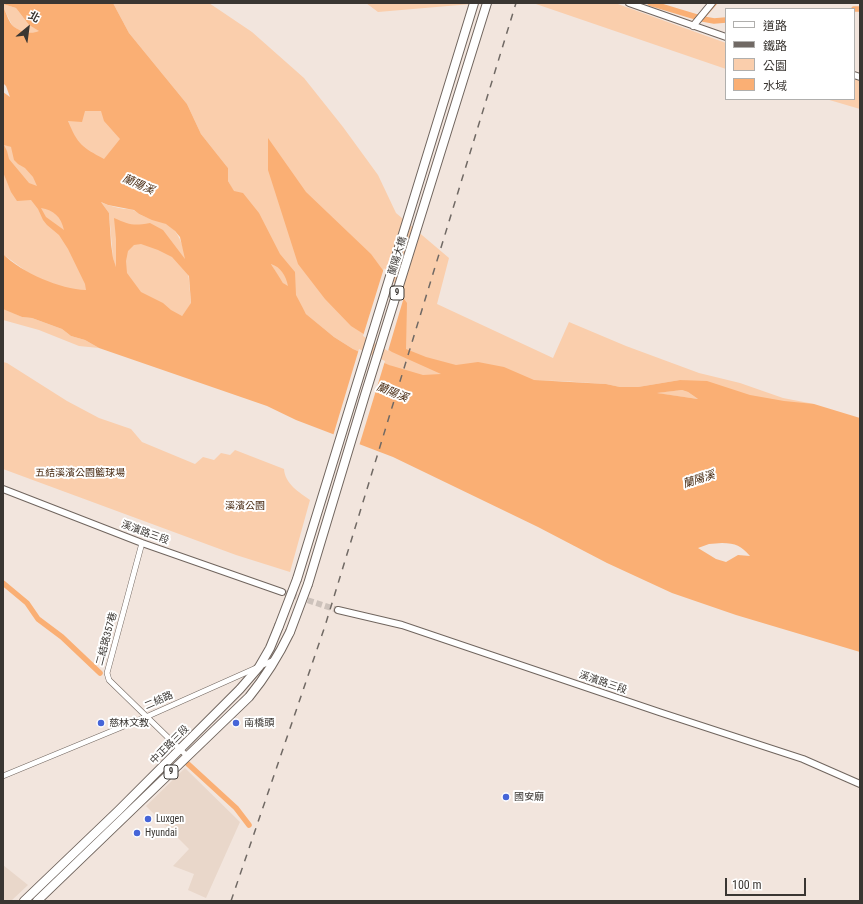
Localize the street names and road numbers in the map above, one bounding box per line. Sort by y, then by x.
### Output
street label: 蘭陽大橋 [386,235,410,277]
road number: 9 [390,286,404,300]
street label: 溪濱路三段 [119,519,171,547]
street label: 二結路357巷 [94,611,120,667]
street label: 溪濱路三段 [577,669,629,697]
street label: 二結路 [143,689,175,713]
street label: 中正路三段 [148,723,192,767]
road number: 9 [164,765,178,779]

